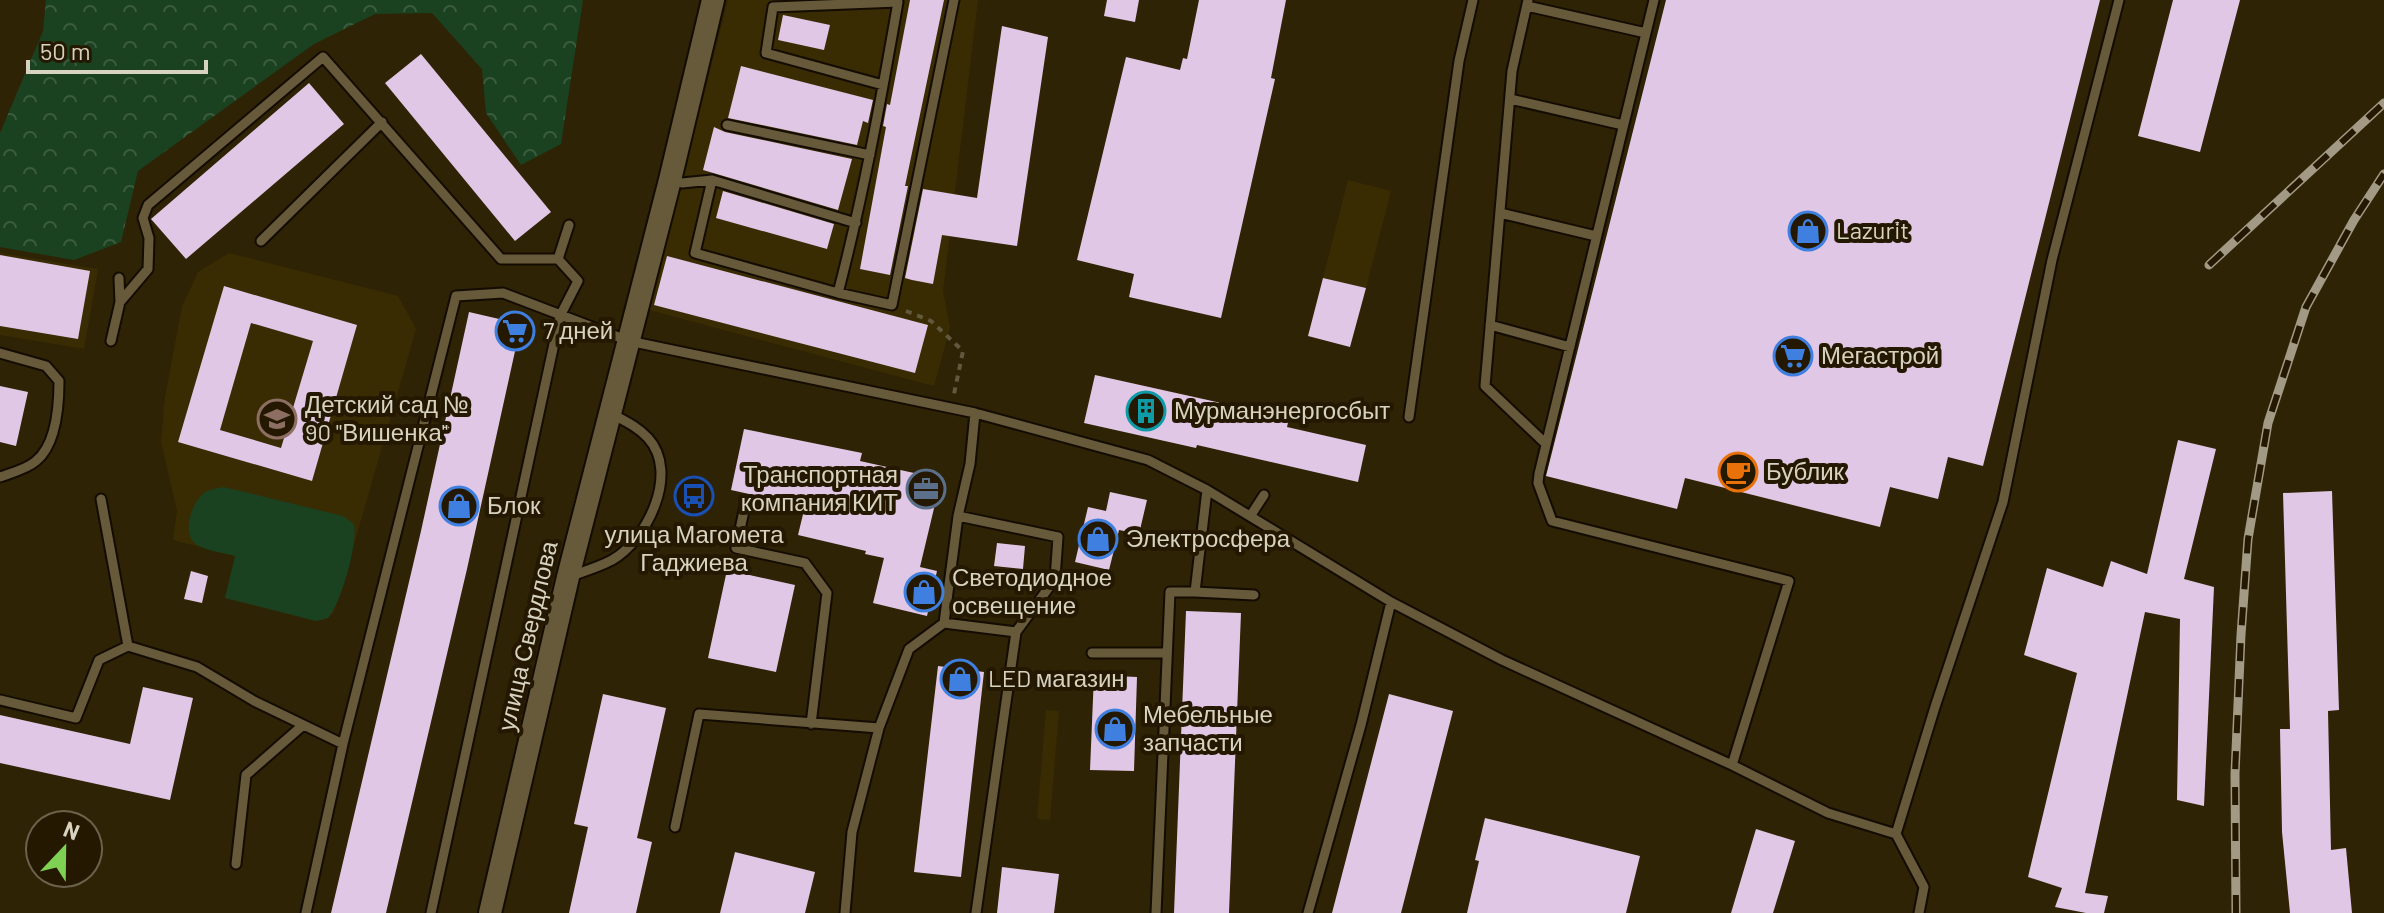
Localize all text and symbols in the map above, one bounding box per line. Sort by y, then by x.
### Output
scale bar [28,24,206,74]
text: 50 m [40,36,91,65]
shop icon: Lazurit [1787,210,1829,252]
place label: Lazurit [1836,215,1909,244]
supermarket icon: 7 дней [494,310,536,352]
place label: 7 дней [543,315,613,344]
supermarket icon: Мегастрой [1772,335,1814,377]
place label: Мегастрой [1821,340,1939,369]
place label: Детский сад № 90 "Вишенка" [305,389,469,446]
building icon: Мурманэнергосбыт [1125,390,1167,432]
place label: Мурманэнергосбыт [1174,395,1390,424]
school or university icon: Детский сад № 90 "Вишенка" [256,398,298,440]
cafe icon: Бублик [1717,451,1759,493]
place label: Бублик [1766,456,1845,485]
place label: Транспортная компания КИТ [741,459,898,516]
office icon: Транспортная компания КИТ [905,468,947,510]
bus stop icon: улица Магомета Гаджиева [673,475,715,517]
shop icon: Блок [438,485,480,527]
place label: Блок [487,490,541,519]
shop icon: Электросфера [1077,518,1119,560]
place label: улица Магомета Гаджиева [604,519,784,576]
place label: Электросфера [1126,523,1291,552]
street label: улица Свердлова [491,537,563,734]
place label: Светодиодное освещение [952,562,1112,619]
shop icon: Светодиодное освещение [903,571,945,613]
shop icon: LED магазин [939,658,981,700]
place label: LED магазин [988,663,1125,692]
place label: Мебельные запчасти [1143,699,1273,756]
shop icon: Мебельные запчасти [1094,708,1136,750]
north arrow [24,809,104,889]
text: N [60,815,84,844]

